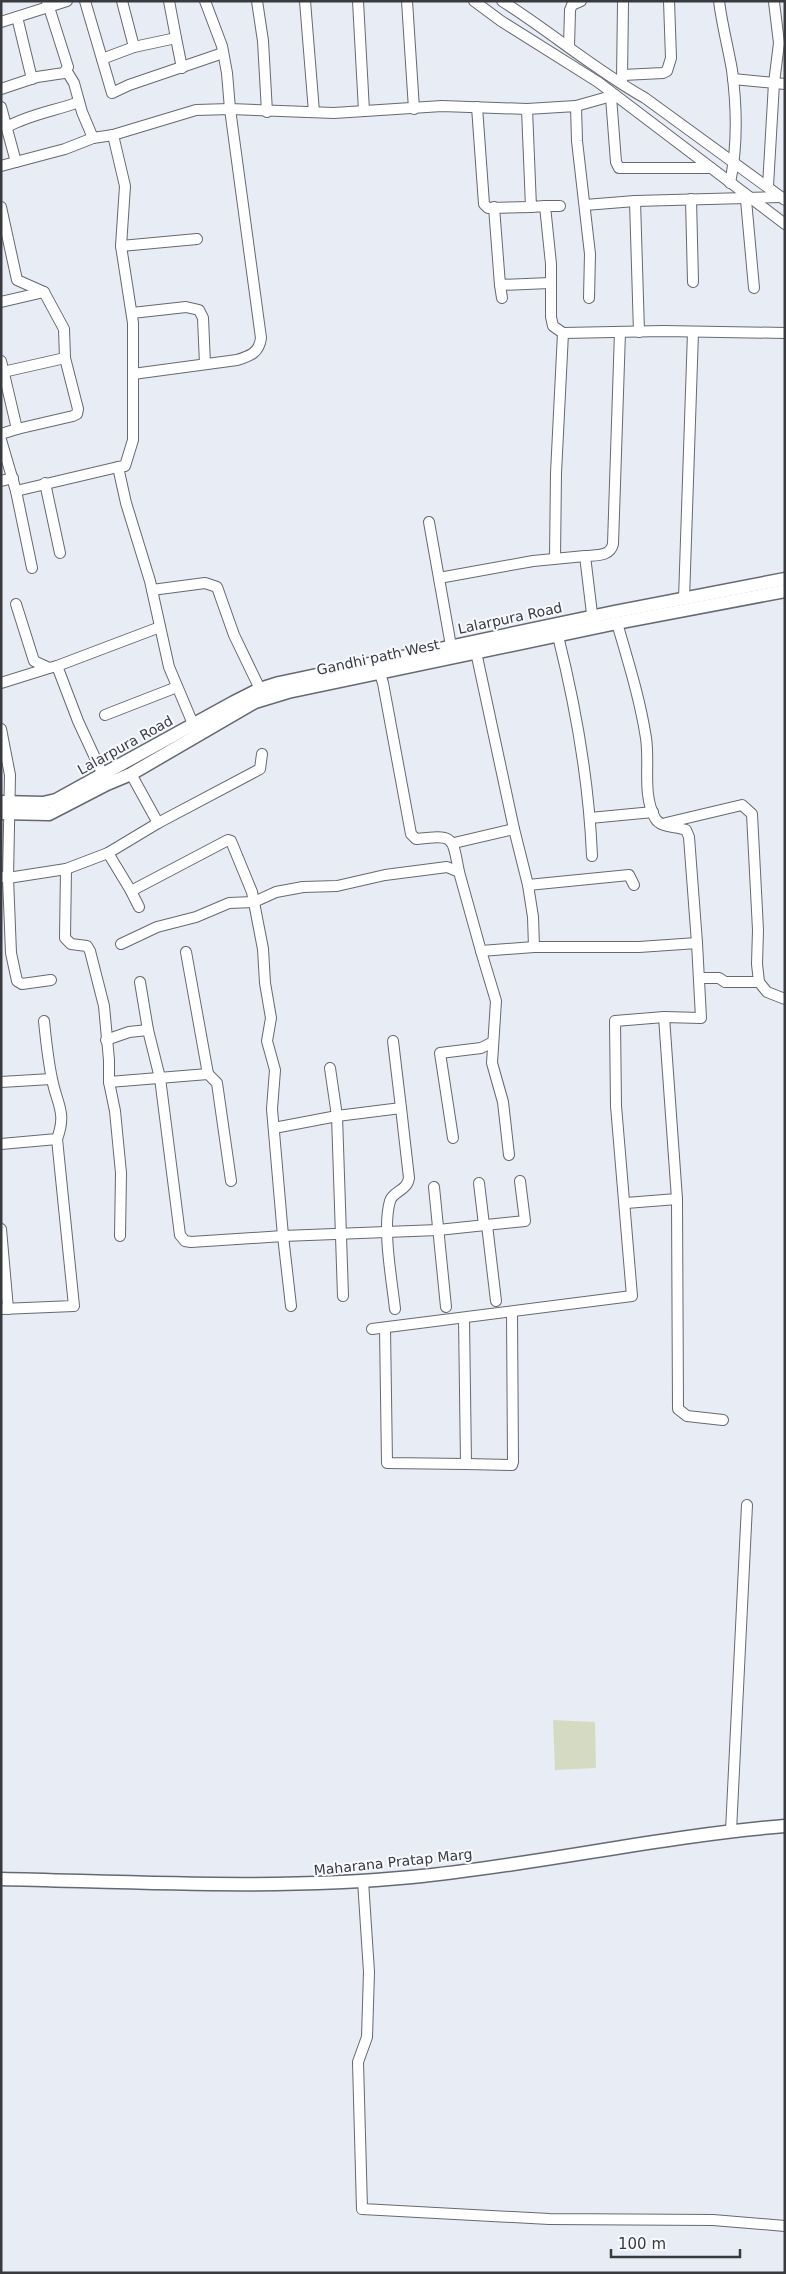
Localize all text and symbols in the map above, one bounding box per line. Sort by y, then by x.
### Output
street label: Lalarpura Road [456,599,564,637]
street label: Gandhi path West [315,636,441,678]
street label: Lalarpura Road [75,712,175,778]
street label: Maharana Pratap Marg [313,1846,473,1878]
scale bar [611,2226,740,2258]
text: 100 m [618,2235,666,2253]

